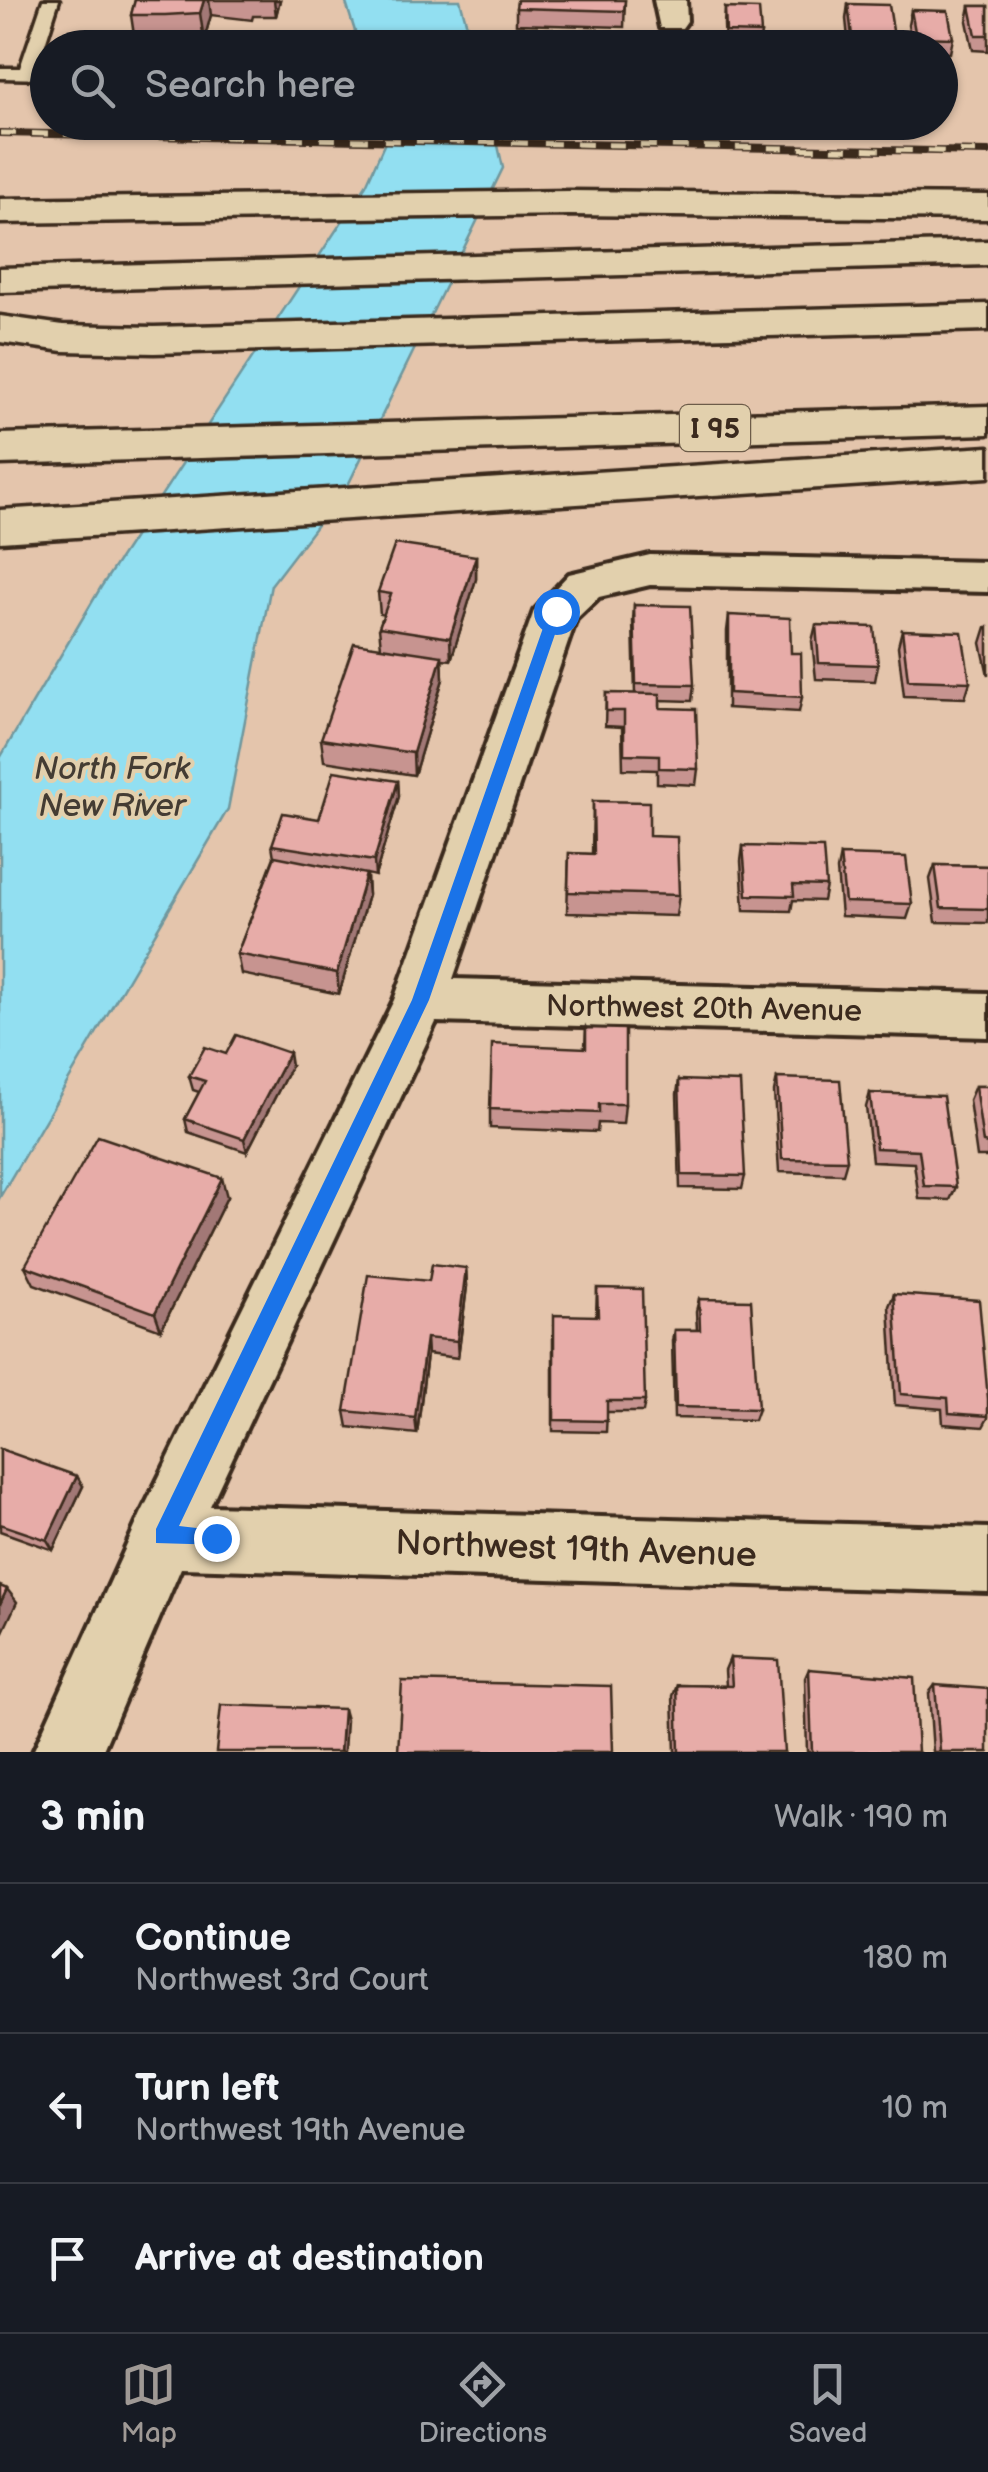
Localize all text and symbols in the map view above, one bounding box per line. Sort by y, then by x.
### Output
search box [30,30,958,140]
icon: search [65,58,120,113]
text: Search here [145,63,356,108]
road number: I 95 [680,405,750,451]
route start [534,589,580,635]
water label: North Fork New River [34,750,191,826]
street label: Northwest 20th Avenue [546,988,862,1030]
route end [194,1516,240,1562]
street label: Northwest 19th Avenue [395,1522,757,1577]
text: 3 min [40,1792,145,1843]
text: Walk · 190 m [774,1798,948,1837]
text: Continue [135,1916,291,1961]
icon: ahead [40,1931,95,1986]
text: 180 m [863,1939,948,1978]
text: Northwest 3rd Court [135,1961,429,2000]
text: Turn left [135,2066,279,2111]
icon: left [40,2081,95,2136]
text: 10 m [882,2089,948,2128]
text: Northwest 19th Avenue [135,2111,465,2150]
icon: arrive [40,2231,95,2286]
text: Arrive at destination [135,2236,484,2281]
tab: Map [121,2357,177,2450]
tab: Directions [418,2357,547,2450]
tab: Saved [789,2357,867,2450]

